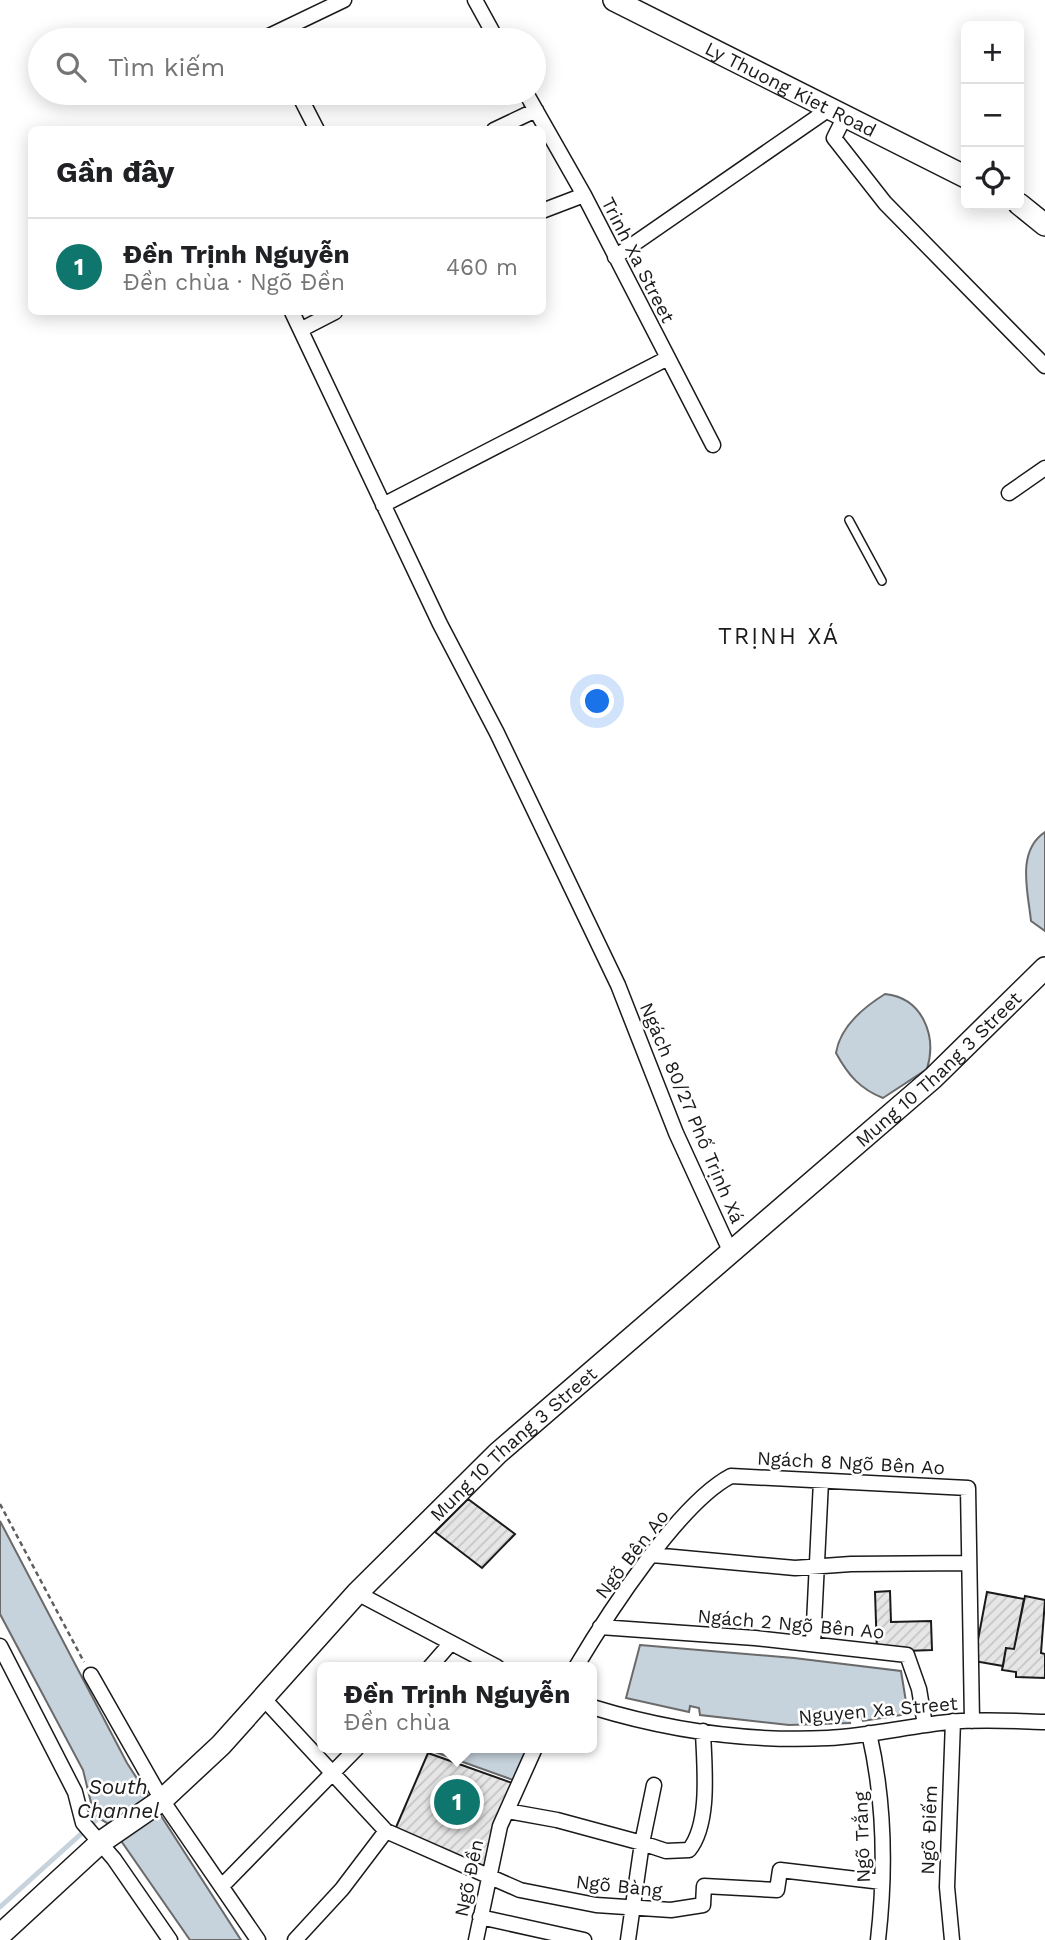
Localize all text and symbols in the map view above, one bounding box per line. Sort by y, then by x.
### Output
map controls [961,21,1024,210]
button: + [961,21,1024,84]
search box [28,28,546,105]
street label: Ly Thuong Kiet Road [702,36,880,142]
icon: search [52,48,90,86]
text: Tìm kiếm [108,52,225,82]
button: − [961,84,1024,147]
button: locate [961,147,1024,210]
text: Gần đây [56,154,174,189]
street label: Trinh Xa Street [596,193,680,327]
text: Đền Trịnh Nguyễn [123,239,350,269]
text: 1 [74,254,84,281]
text: 460 m [446,254,518,281]
text: Đền chùa · Ngõ Đền [123,269,345,296]
district label: TRỊNH XÁ [718,623,840,650]
your location [580,684,614,718]
street label: Mung 10 Thang 3 Street [851,986,1026,1151]
street label: Ngách 80/27 Phố Trịnh Xá [635,999,749,1227]
street label: Mung 10 Thang 3 Street [425,1362,601,1526]
street label: Ngách 8 Ngõ Bên Ao [757,1447,945,1479]
street label: Ngõ Bên Ao [590,1505,674,1603]
street label: Ngách 2 Ngõ Bên Ao [697,1604,885,1644]
popup [317,1662,597,1753]
text: Đền Trịnh Nguyễn [344,1679,570,1709]
street label: Nguyen Xa Street [797,1692,959,1728]
text: Đền chùa [344,1709,450,1736]
water label: South Channel [76,1774,160,1823]
pin: 1 [434,1776,480,1828]
street label: Ngõ Điếm [916,1785,942,1875]
street label: Ngõ Trắng [849,1790,875,1883]
street label: Ngõ Đền [450,1837,488,1919]
street label: Ngõ Bàng [575,1870,664,1902]

